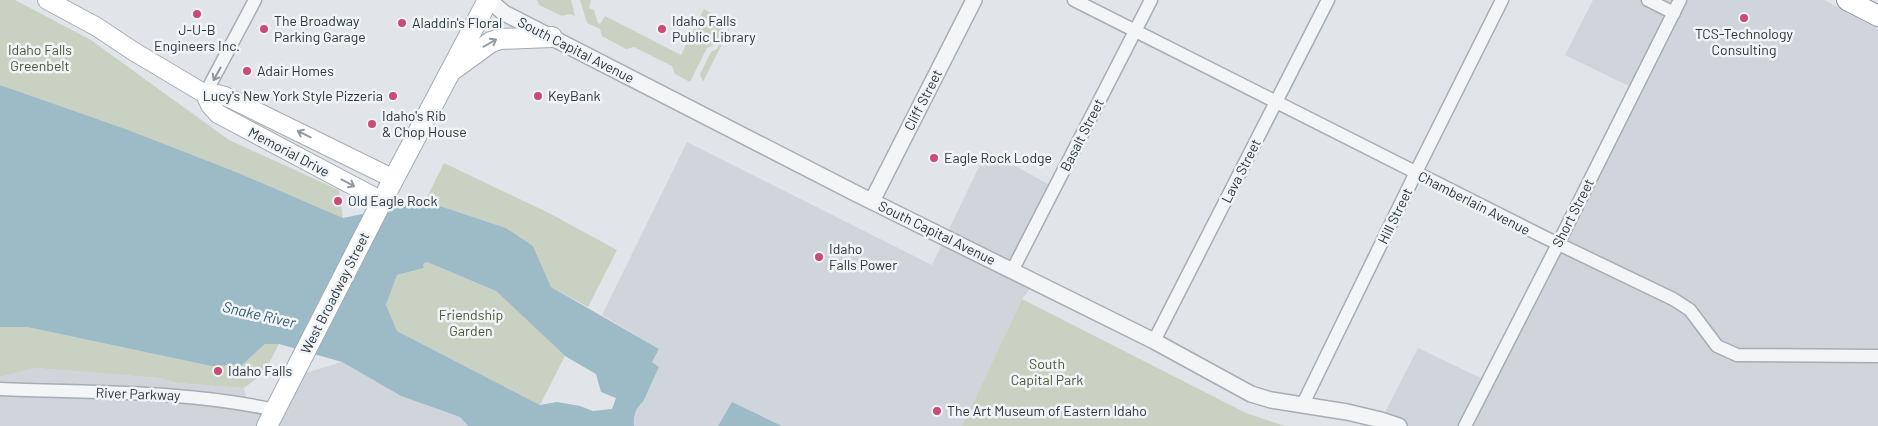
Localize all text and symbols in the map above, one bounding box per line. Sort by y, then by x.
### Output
marker: J-U-B Engineers Inc. [191,8,203,20]
place label: The Broadway Parking Garage [274,12,366,45]
place label: Idaho Falls Public Library [672,12,756,45]
marker: TCS-Technology Consulting [1738,12,1750,24]
street label: South Capital Avenue [515,13,637,86]
place label: Aladdin's Floral [412,14,502,31]
marker: Aladdin's Floral [396,17,408,29]
place label: J-U-B Engineers Inc. [154,21,240,54]
marker: The Broadway Parking Garage [258,23,270,35]
marker: Idaho Falls Public Library [656,23,668,35]
place label: TCS-Technology Consulting [1695,25,1793,58]
one-way arrow [483,38,497,48]
park label: Idaho Falls Greenbelt [8,41,72,74]
place label: Adair Homes [257,62,334,79]
marker: Adair Homes [241,65,253,77]
street label: Cliff Street [900,66,945,133]
one-way arrow [211,67,221,81]
place label: Lucy's New York Style Pizzeria [203,87,383,104]
place label: KeyBank [548,87,600,104]
marker: Lucy's New York Style Pizzeria [387,90,399,102]
marker: KeyBank [532,90,544,102]
street label: Basalt Street [1056,96,1107,174]
place label: Idaho's Rib & Chop House [382,107,467,140]
marker: Idaho's Rib & Chop House [366,118,378,130]
street label: Memorial Drive [246,123,333,180]
one-way arrow [296,129,311,139]
street label: Lava Street [1217,136,1264,206]
place label: Eagle Rock Lodge [944,149,1052,166]
marker: Eagle Rock Lodge [928,152,940,164]
street label: Chamberlain Avenue [1415,167,1533,238]
street label: Short Street [1548,176,1597,250]
one-way arrow [340,179,355,188]
street label: Hill Street [1374,185,1415,247]
place label: Old Eagle Rock [348,192,437,209]
marker: Old Eagle Rock [332,195,344,207]
street label: South Capital Avenue [876,197,999,268]
street label: West Broadway Street [296,229,373,356]
place label: Idaho Falls Power [829,240,897,273]
marker: Idaho Falls Power [813,251,825,263]
water label: Snake River [221,297,298,331]
park label: Friendship Garden [439,306,503,339]
park label: South Capital Park [1011,355,1083,388]
place label: Idaho Falls [228,362,292,379]
marker: Idaho Falls [212,365,224,377]
street label: River Parkway [95,384,181,403]
place label: The Art Museum of Eastern Idaho [947,402,1147,419]
marker: The Art Museum of Eastern Idaho [931,405,943,417]

